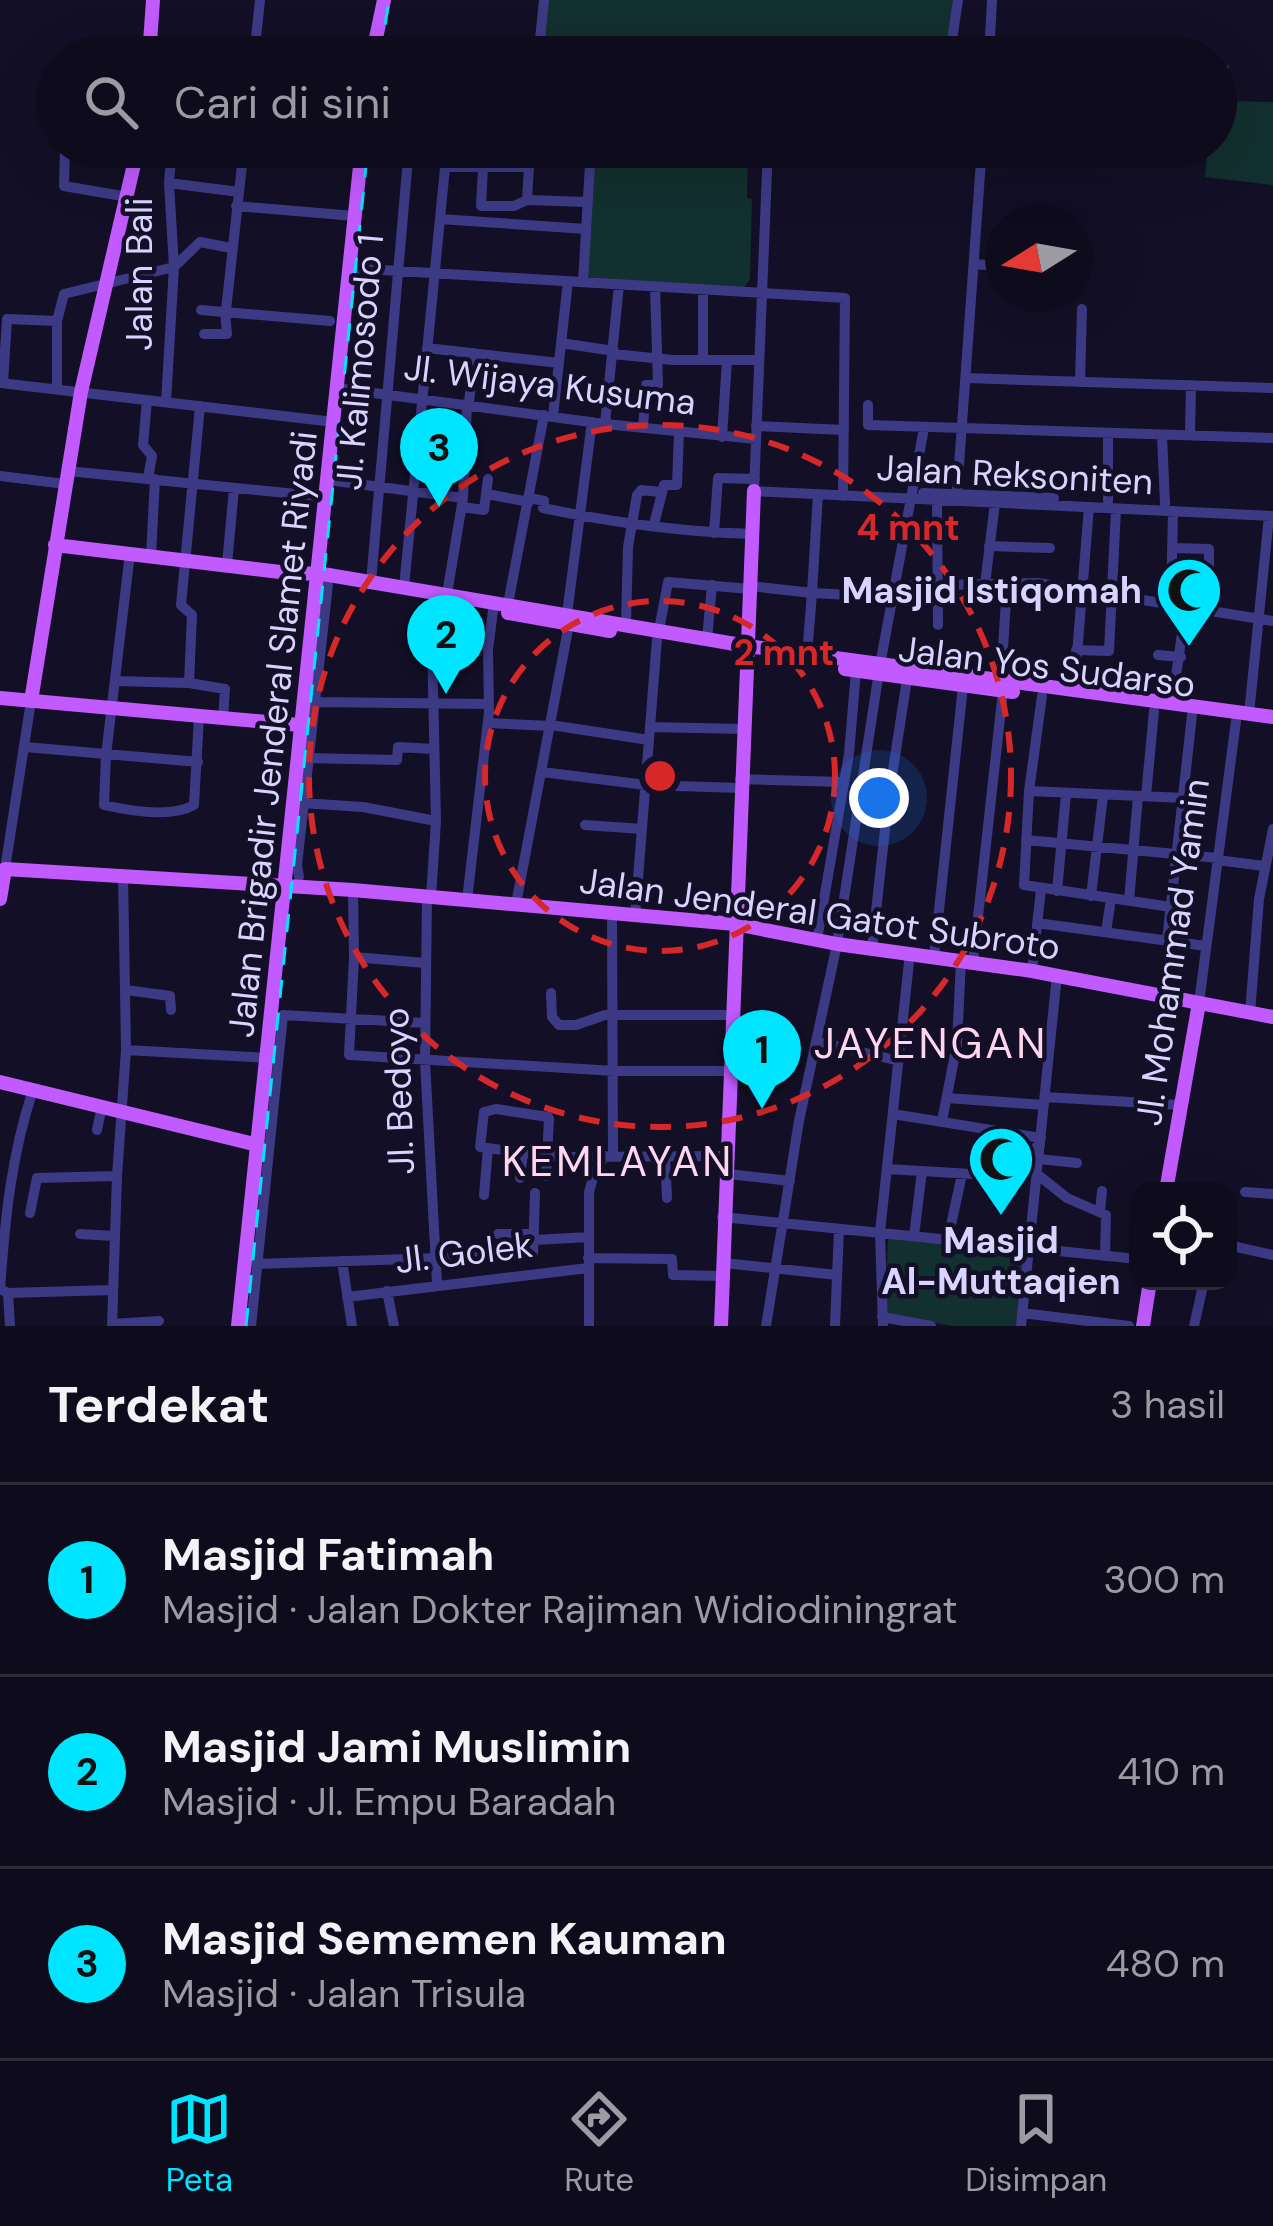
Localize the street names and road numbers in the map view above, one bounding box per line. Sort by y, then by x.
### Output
street label: Jalan Bali [116,197,163,351]
street label: Jl. Kalimosodo 1 [325,232,394,492]
street label: Jl. Wijaya Kusuma [401,343,698,426]
street label: Jalan Brigadir Jenderal Slamet Riyadi [217,429,328,1040]
street label: Jalan Reksoniten [876,444,1154,505]
street label: Jalan Yos Sudarso [896,625,1198,708]
street label: Jl. Mohammad Yamin [1125,776,1220,1129]
street label: Jalan Jenderal Gatot Subroto [577,856,1063,970]
street label: Jl. Bedoyo [372,1007,425,1175]
street label: Jl. Golek [393,1221,535,1284]

